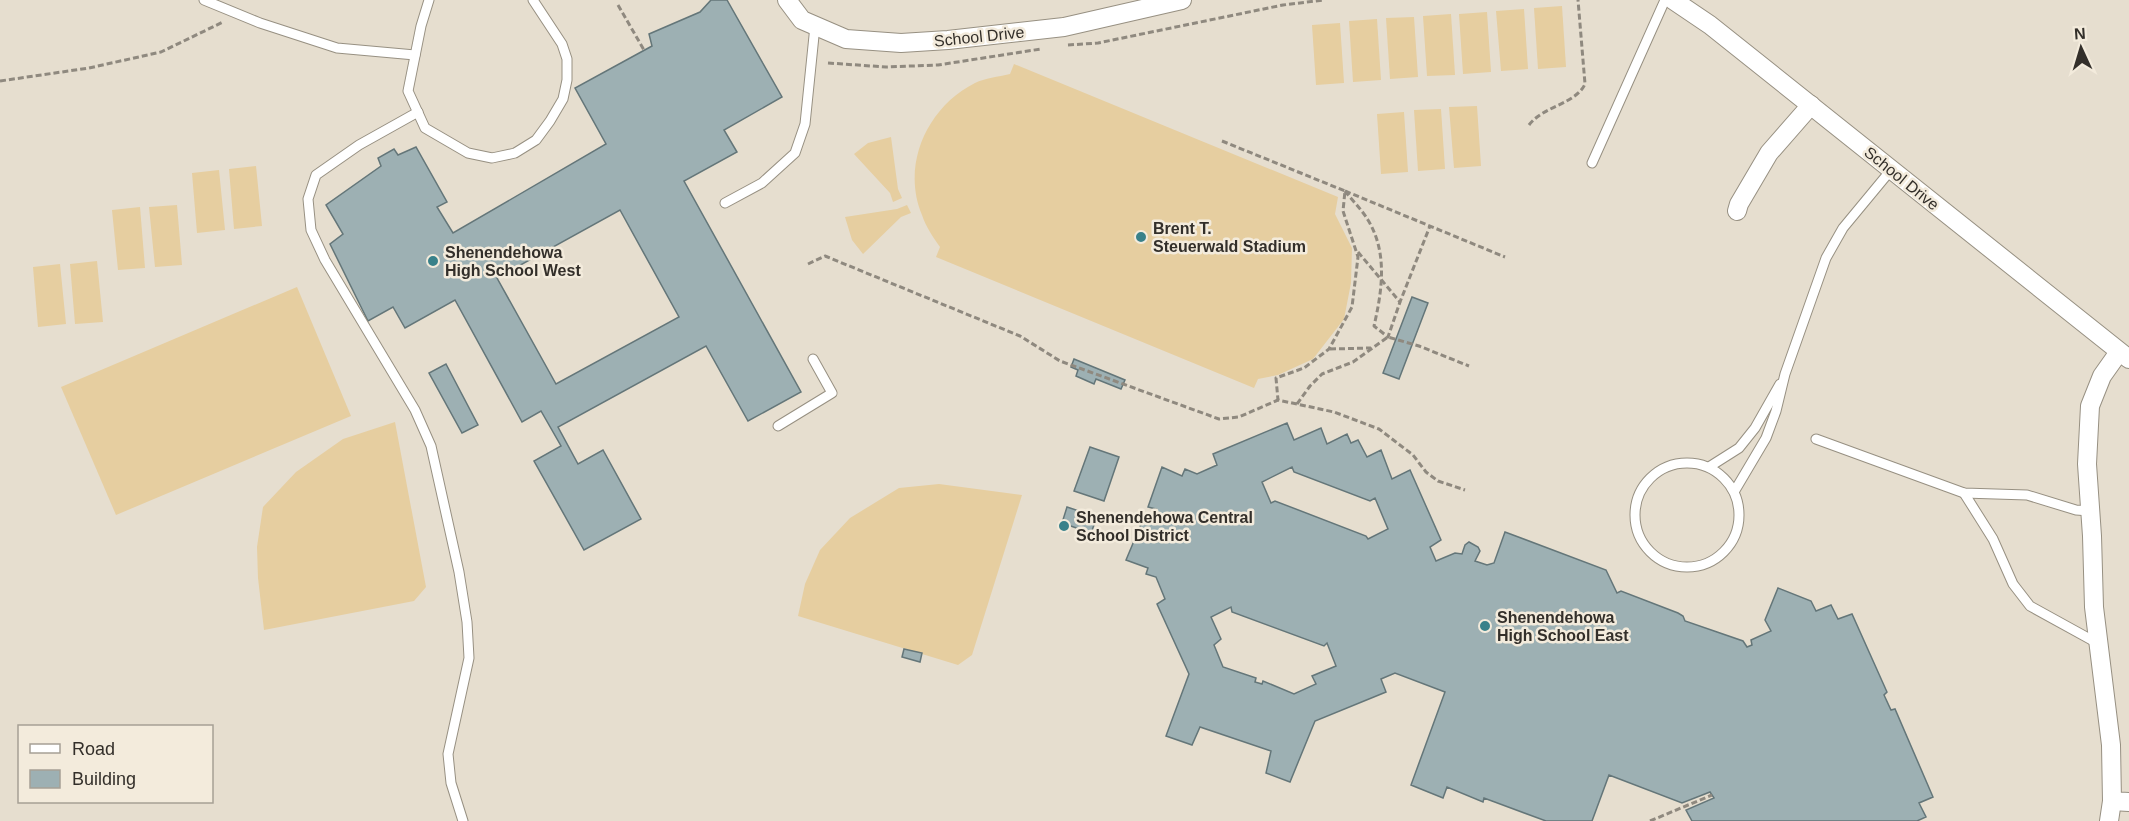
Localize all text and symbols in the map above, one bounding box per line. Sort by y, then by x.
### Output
north arrow [2051,18,2111,78]
street label: School Drive [933,23,1025,50]
text: N [2074,25,2086,42]
street label: School Drive [1861,143,1942,214]
place label: Brent T. Steuerwald Stadium [1153,220,1306,255]
marker: Brent T. Steuerwald Stadium [1134,230,1148,244]
place label: Shenendehowa High School West [445,244,581,279]
marker: Shenendehowa High School West [426,254,440,268]
place label: Shenendehowa Central School District [1076,509,1253,544]
marker: Shenendehowa Central School District [1057,519,1071,533]
place label: Shenendehowa High School East [1497,609,1629,644]
marker: Shenendehowa High School East [1478,619,1492,633]
legend [18,725,213,803]
text: Road [72,739,115,759]
text: Building [72,769,136,789]

